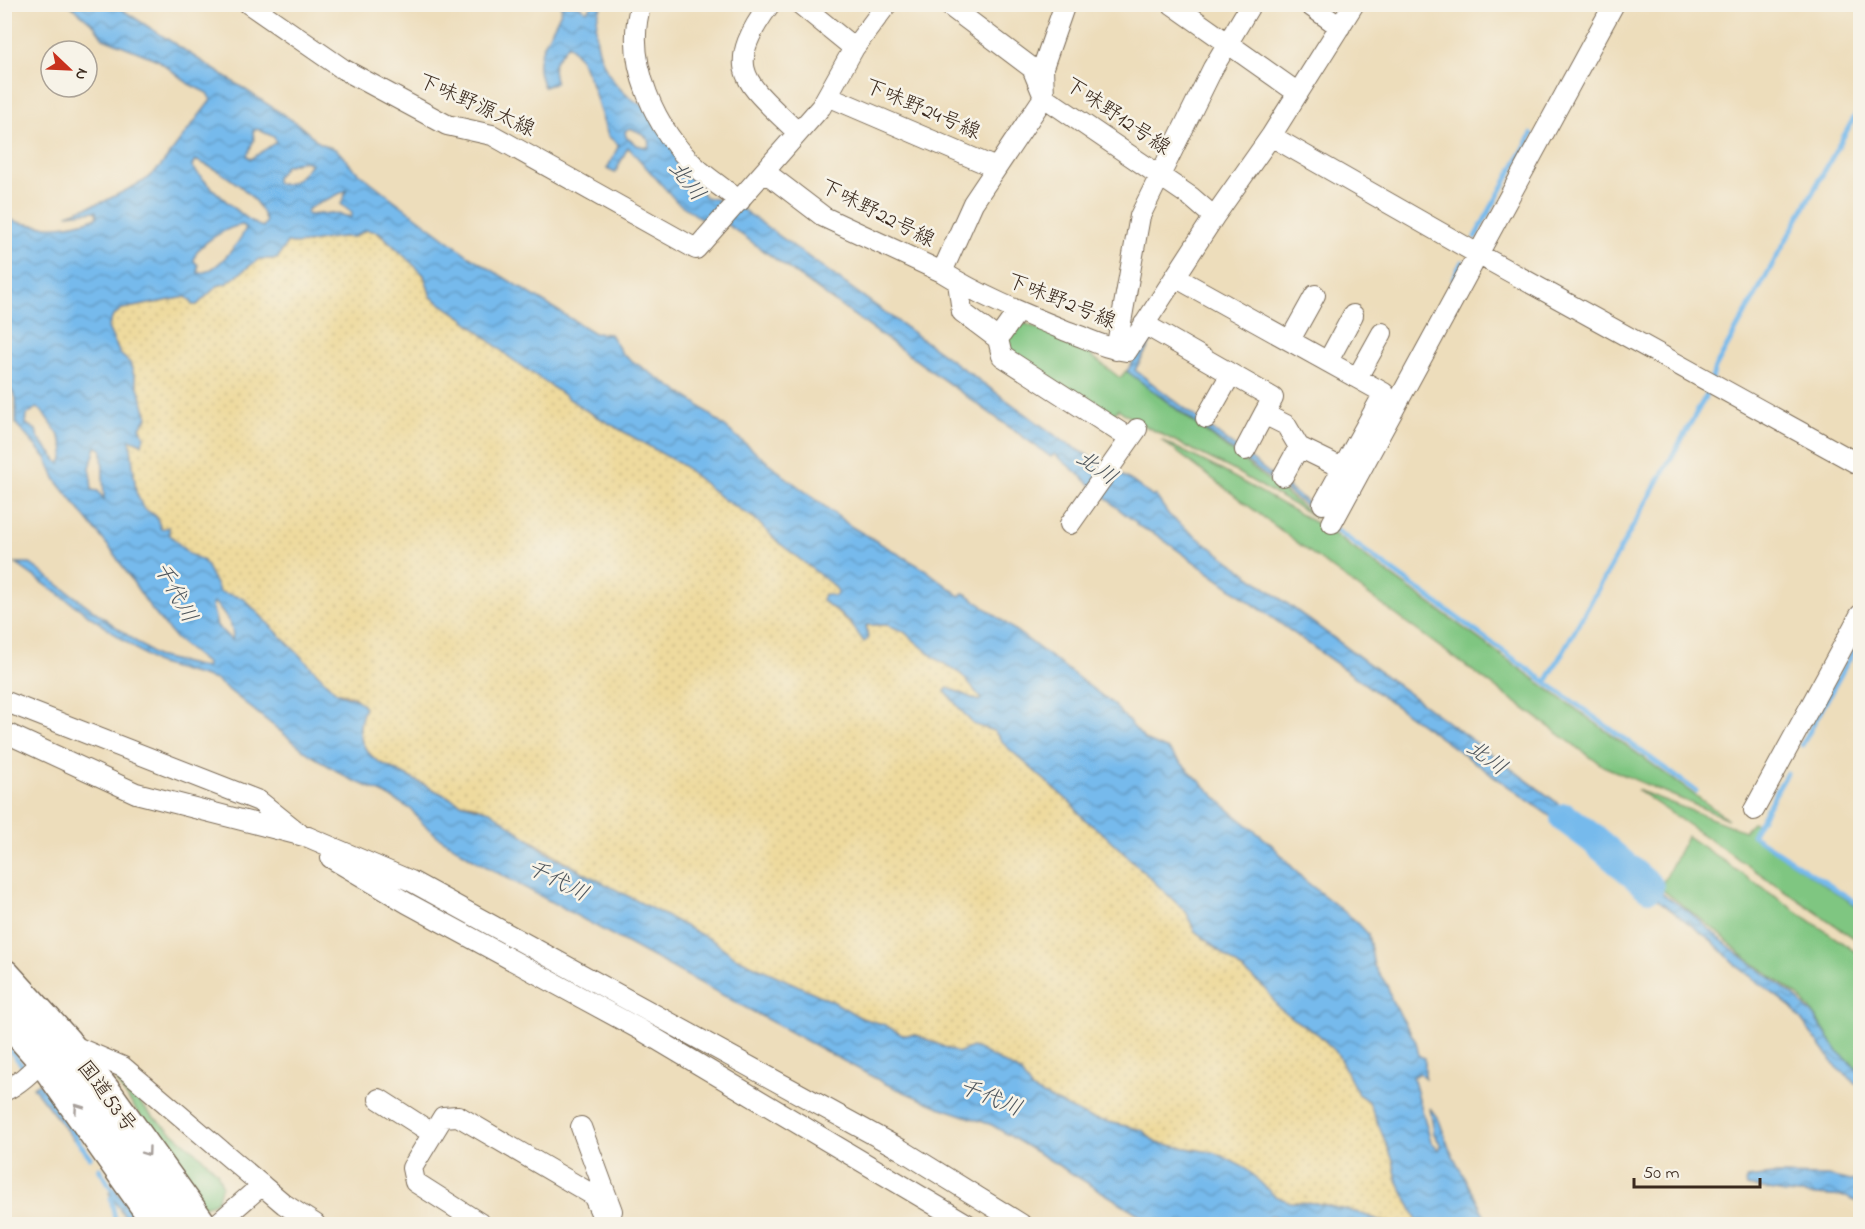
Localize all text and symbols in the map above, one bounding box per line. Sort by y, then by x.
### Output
north arrow [39,39,99,99]
text: N [68,64,94,84]
street label: 下味野源太線 [412,67,540,145]
street label: 下味野12号線 [1058,70,1176,164]
street label: 下味野24号線 [859,72,985,148]
water label: 北川 [660,155,712,209]
street label: 下味野22号線 [814,172,940,256]
street label: 下味野2号線 [1002,266,1120,338]
water label: 北川 [1069,443,1123,495]
water label: 千代川 [144,556,204,630]
water label: 北川 [1459,733,1513,785]
water label: 千代川 [520,853,594,911]
street label: 国道53号 [69,1055,143,1139]
water label: 千代川 [953,1072,1027,1126]
one-way arrow [74,1103,85,1114]
one-way arrow [140,1146,151,1157]
scale bar [1634,1151,1760,1189]
text: 50 m [1643,1161,1680,1187]

